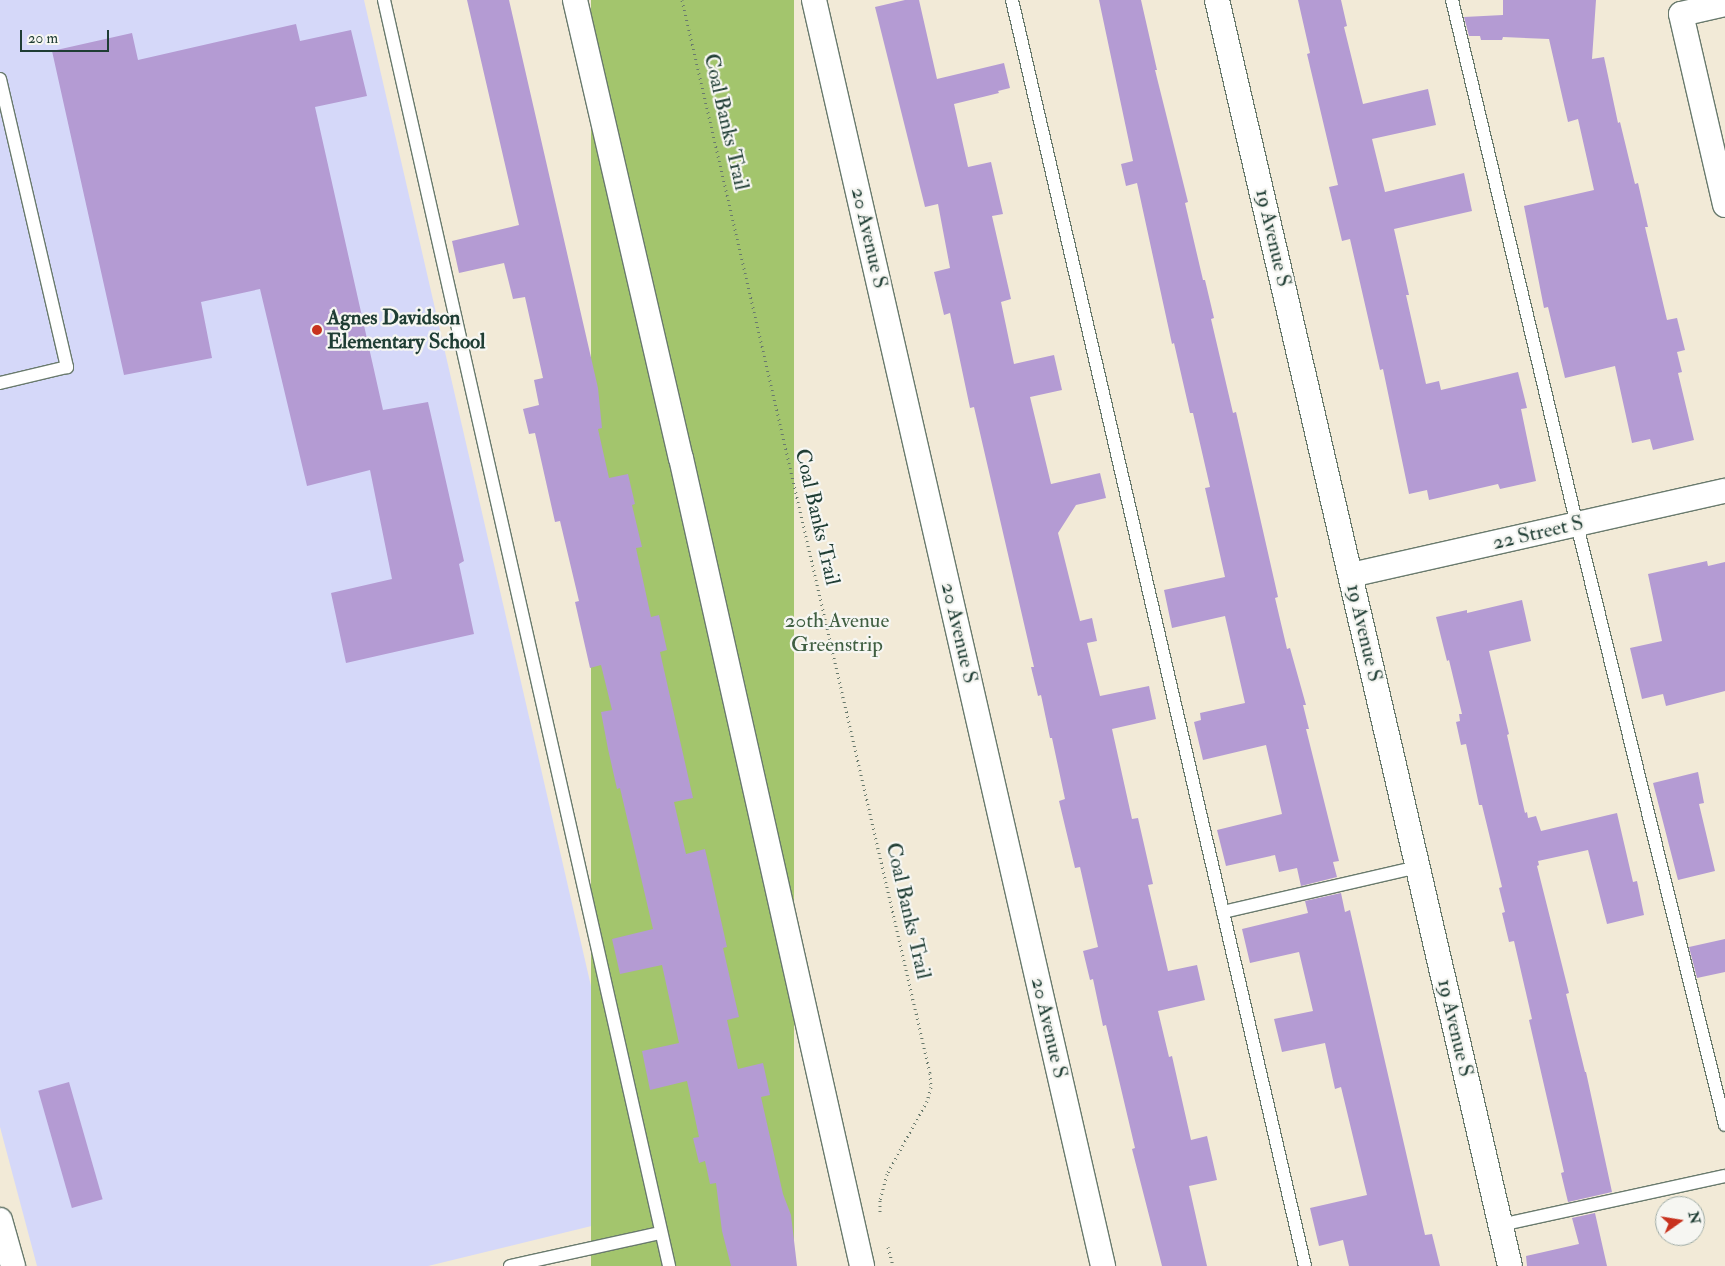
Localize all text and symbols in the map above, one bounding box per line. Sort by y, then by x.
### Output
scale bar [22,20,111,52]
text: 20 m [28,29,58,48]
street label: Coal Banks Trail [698,51,754,193]
street label: 20 Avenue S [845,185,893,291]
street label: 19 Avenue S [1250,187,1296,289]
place label: Agnes Davidson Elementary School [327,305,485,355]
marker: Agnes Davidson Elementary School [311,324,323,336]
street label: Coal Banks Trail [789,446,845,588]
street label: 22 Street S [1490,510,1586,556]
street label: 20 Avenue S [935,580,983,686]
street label: 19 Avenue S [1341,582,1387,684]
park label: 20th Avenue Greenstrip [785,608,889,658]
street label: Coal Banks Trail [880,840,936,982]
street label: 20 Avenue S [1025,975,1073,1081]
street label: 19 Avenue S [1432,977,1478,1079]
north arrow [1655,1196,1705,1246]
text: N [1684,1210,1704,1226]

